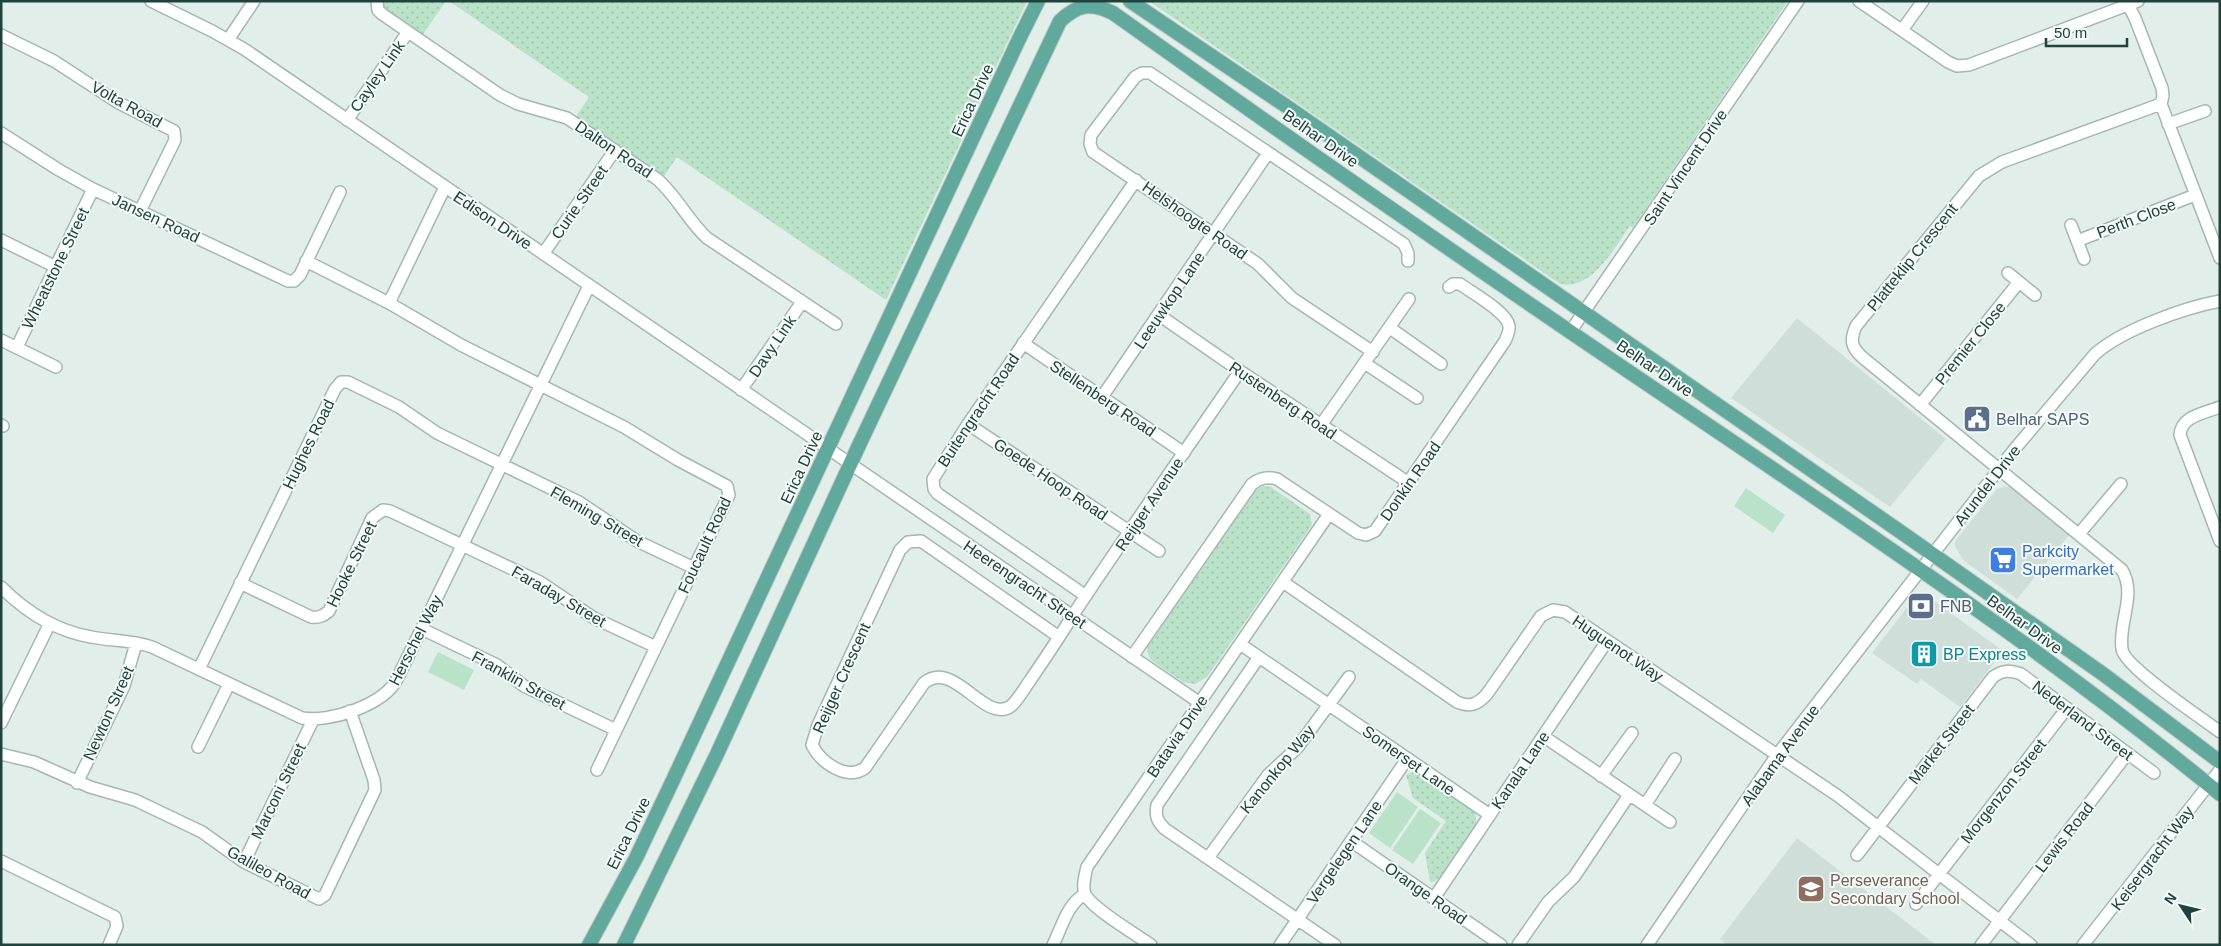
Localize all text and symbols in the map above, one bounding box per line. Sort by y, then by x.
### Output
scale bar [2046,15,2127,47]
text: 50 m [2054,24,2087,41]
street label: Cayley Link [347,37,409,115]
street label: Erica Drive [948,61,997,139]
street label: Volta Road [88,78,165,131]
street label: Belhar Drive [1280,106,1362,171]
street label: Saint Vincent Drive [1640,106,1730,228]
street label: Dalton Road [572,117,655,181]
street label: Curie Street [548,162,611,242]
street label: Helshoogte Road [1139,178,1250,263]
street label: Edison Drive [450,188,535,253]
street label: Jansen Road [109,191,202,246]
street label: Perth Close [2094,196,2178,241]
street label: Platteklip Crescent [1864,200,1961,314]
street label: Wheatstone Street [19,204,92,331]
street label: Leeuwkop Lane [1131,249,1208,352]
street label: Premier Close [1932,299,2009,388]
street label: Davy Link [746,312,800,380]
street label: Belhar Drive [1613,337,1696,400]
street label: Buitengracht Road [934,351,1023,470]
street label: Stellenberg Road [1047,357,1159,440]
street label: Rustenberg Road [1226,358,1339,443]
street label: Hughes Road [279,397,338,492]
public building icon: Belhar SAPS [1962,404,1992,434]
place label: Belhar SAPS [1996,411,2089,428]
street label: Erica Drive [777,428,826,506]
street label: Goede Hoop Road [991,435,1111,524]
street label: Donkin Road [1377,439,1444,524]
street label: Arundel Drive [1951,442,2024,529]
street label: Reijger Avenue [1112,455,1187,554]
street label: Fleming Street [547,483,647,550]
street label: Foucault Road [675,494,734,596]
street label: Hooke Street [323,518,380,610]
street label: Heerengracht Street [960,537,1090,632]
place label: Parkcity Supermarket [2022,543,2114,578]
supermarket icon: Parkcity Supermarket [1988,545,2018,575]
street label: Faraday Street [509,563,609,631]
bank icon: FNB [1906,591,1936,621]
street label: Herschel Way [385,592,445,688]
street label: Belhar Drive [1984,592,2065,657]
place label: FNB [1940,598,1972,615]
street label: Huguenot Way [1569,612,1666,685]
street label: Reijger Crescent [809,620,874,736]
building icon: BP Express [1909,639,1939,669]
place label: BP Express [1943,646,2026,663]
street label: Franklin Street [469,648,569,713]
street label: Newton Street [80,663,137,763]
street label: Nederland Street [2029,677,2137,764]
street label: Batavia Drive [1144,692,1211,780]
street label: Alabama Avenue [1738,701,1823,809]
street label: Market Street [1905,701,1978,787]
street label: Kanonkop Way [1237,722,1318,817]
street label: Somerset Lane [1359,722,1458,799]
street label: Kanala Lane [1488,728,1553,812]
street label: Morgenzon Street [1958,736,2050,847]
street label: Marconi Street [248,740,309,842]
street label: Erica Drive [604,794,653,872]
street label: Vergelegen Lane [1304,797,1385,907]
street label: Lewis Road [2032,799,2097,875]
street label: Keisergracht Way [2108,803,2197,914]
street label: Galileo Road [224,843,313,902]
street label: Orange Road [1381,859,1470,928]
place label: Perseverance Secondary School [1830,872,1960,907]
school or university icon: Perseverance Secondary School [1796,874,1826,904]
north arrow [2156,881,2206,931]
text: N [2161,890,2180,907]

